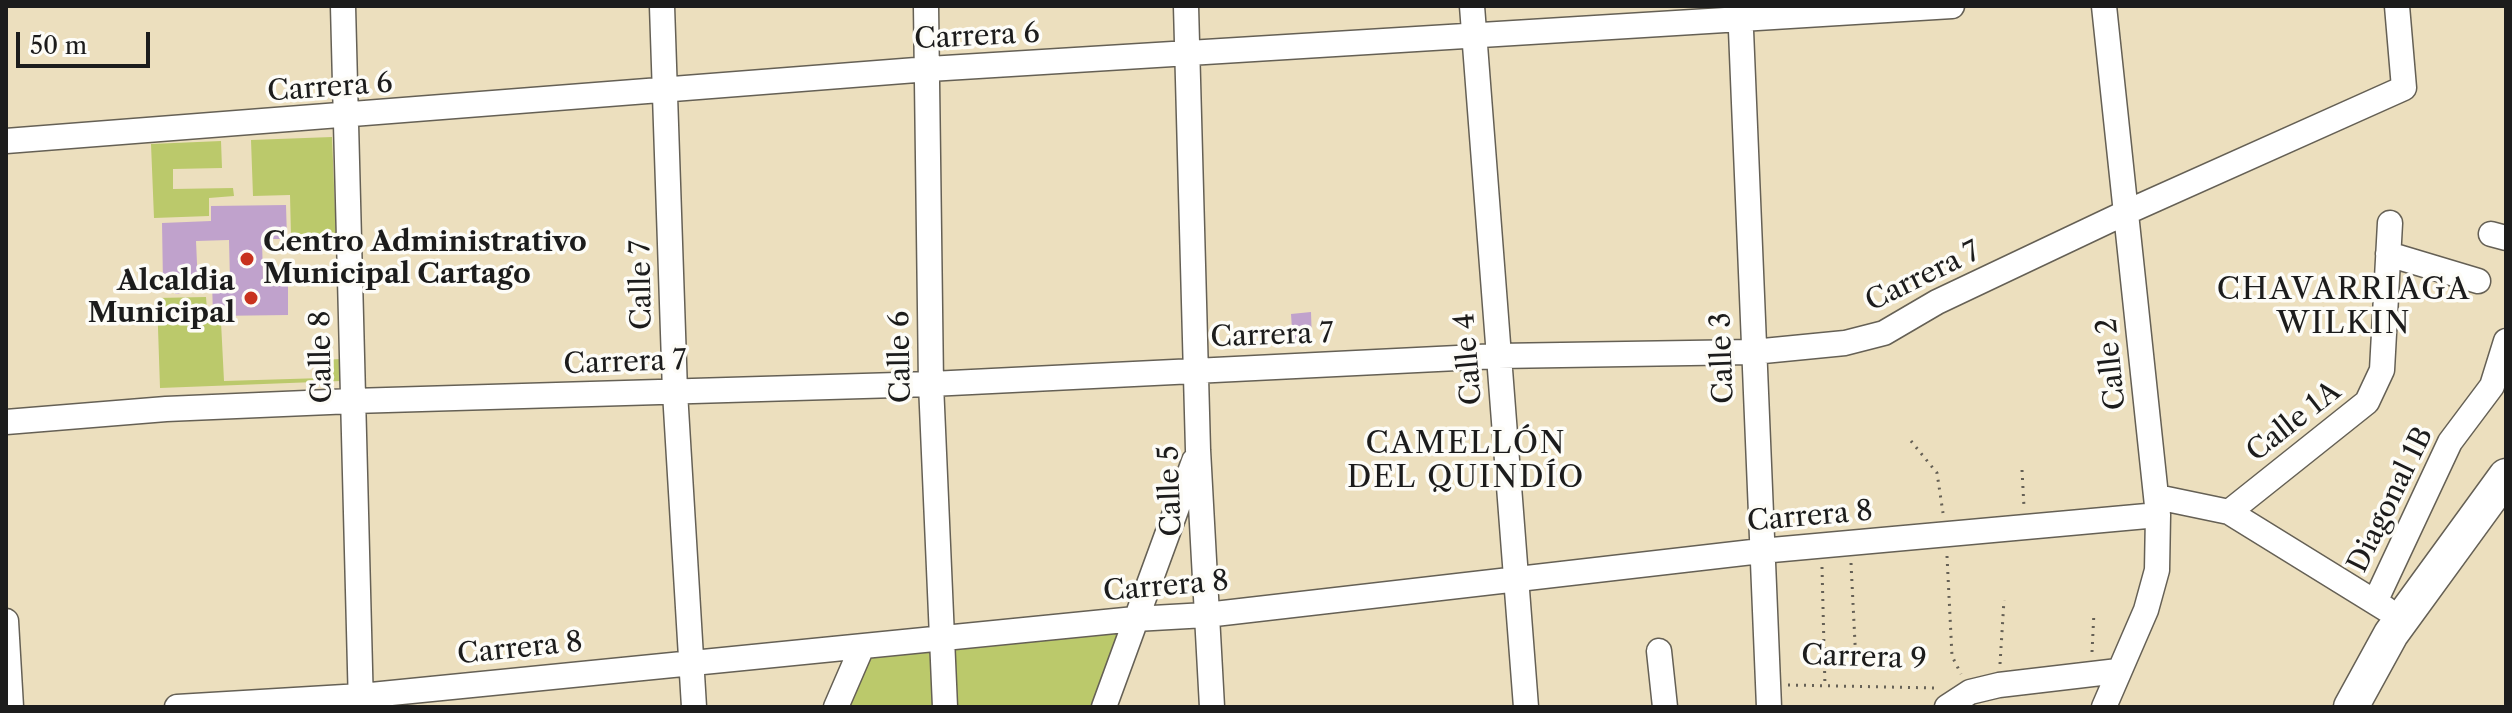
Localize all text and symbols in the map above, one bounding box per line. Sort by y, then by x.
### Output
scale bar [20,16,154,66]
street label: Carrera 6 [913,17,1041,57]
text: 50 m [30,31,87,60]
street label: Carrera 6 [266,67,394,109]
place label: Centro Administrativo Municipal Cartago [263,226,587,292]
street label: Carrera 7 [1860,235,1986,319]
street label: Calle 7 [624,240,660,330]
marker: Centro Administrativo Municipal Cartago [238,250,256,268]
place label: Alcaldia Municipal [88,265,235,331]
district label: CHAVARRIAGA WILKIN [2217,272,2471,342]
marker: Alcaldia Municipal [242,289,260,307]
street label: Calle 8 [304,310,340,404]
street label: Calle 6 [883,310,919,404]
street label: Calle 4 [1448,312,1490,406]
street label: Calle 3 [1705,312,1741,404]
street label: Calle 2 [2090,316,2134,412]
street label: Carrera 7 [1210,317,1334,355]
street label: Carrera 7 [563,344,687,382]
street label: Calle 1A [2240,375,2348,469]
street label: Diagonal 1B [2341,422,2441,578]
district label: CAMELLÓN DEL QUINDÍO [1347,426,1585,496]
street label: Calle 5 [1153,445,1189,537]
street label: Carrera 8 [1746,495,1874,539]
street label: Carrera 8 [1102,565,1230,609]
street label: Carrera 8 [456,626,584,672]
street label: Carrera 9 [1801,639,1927,677]

